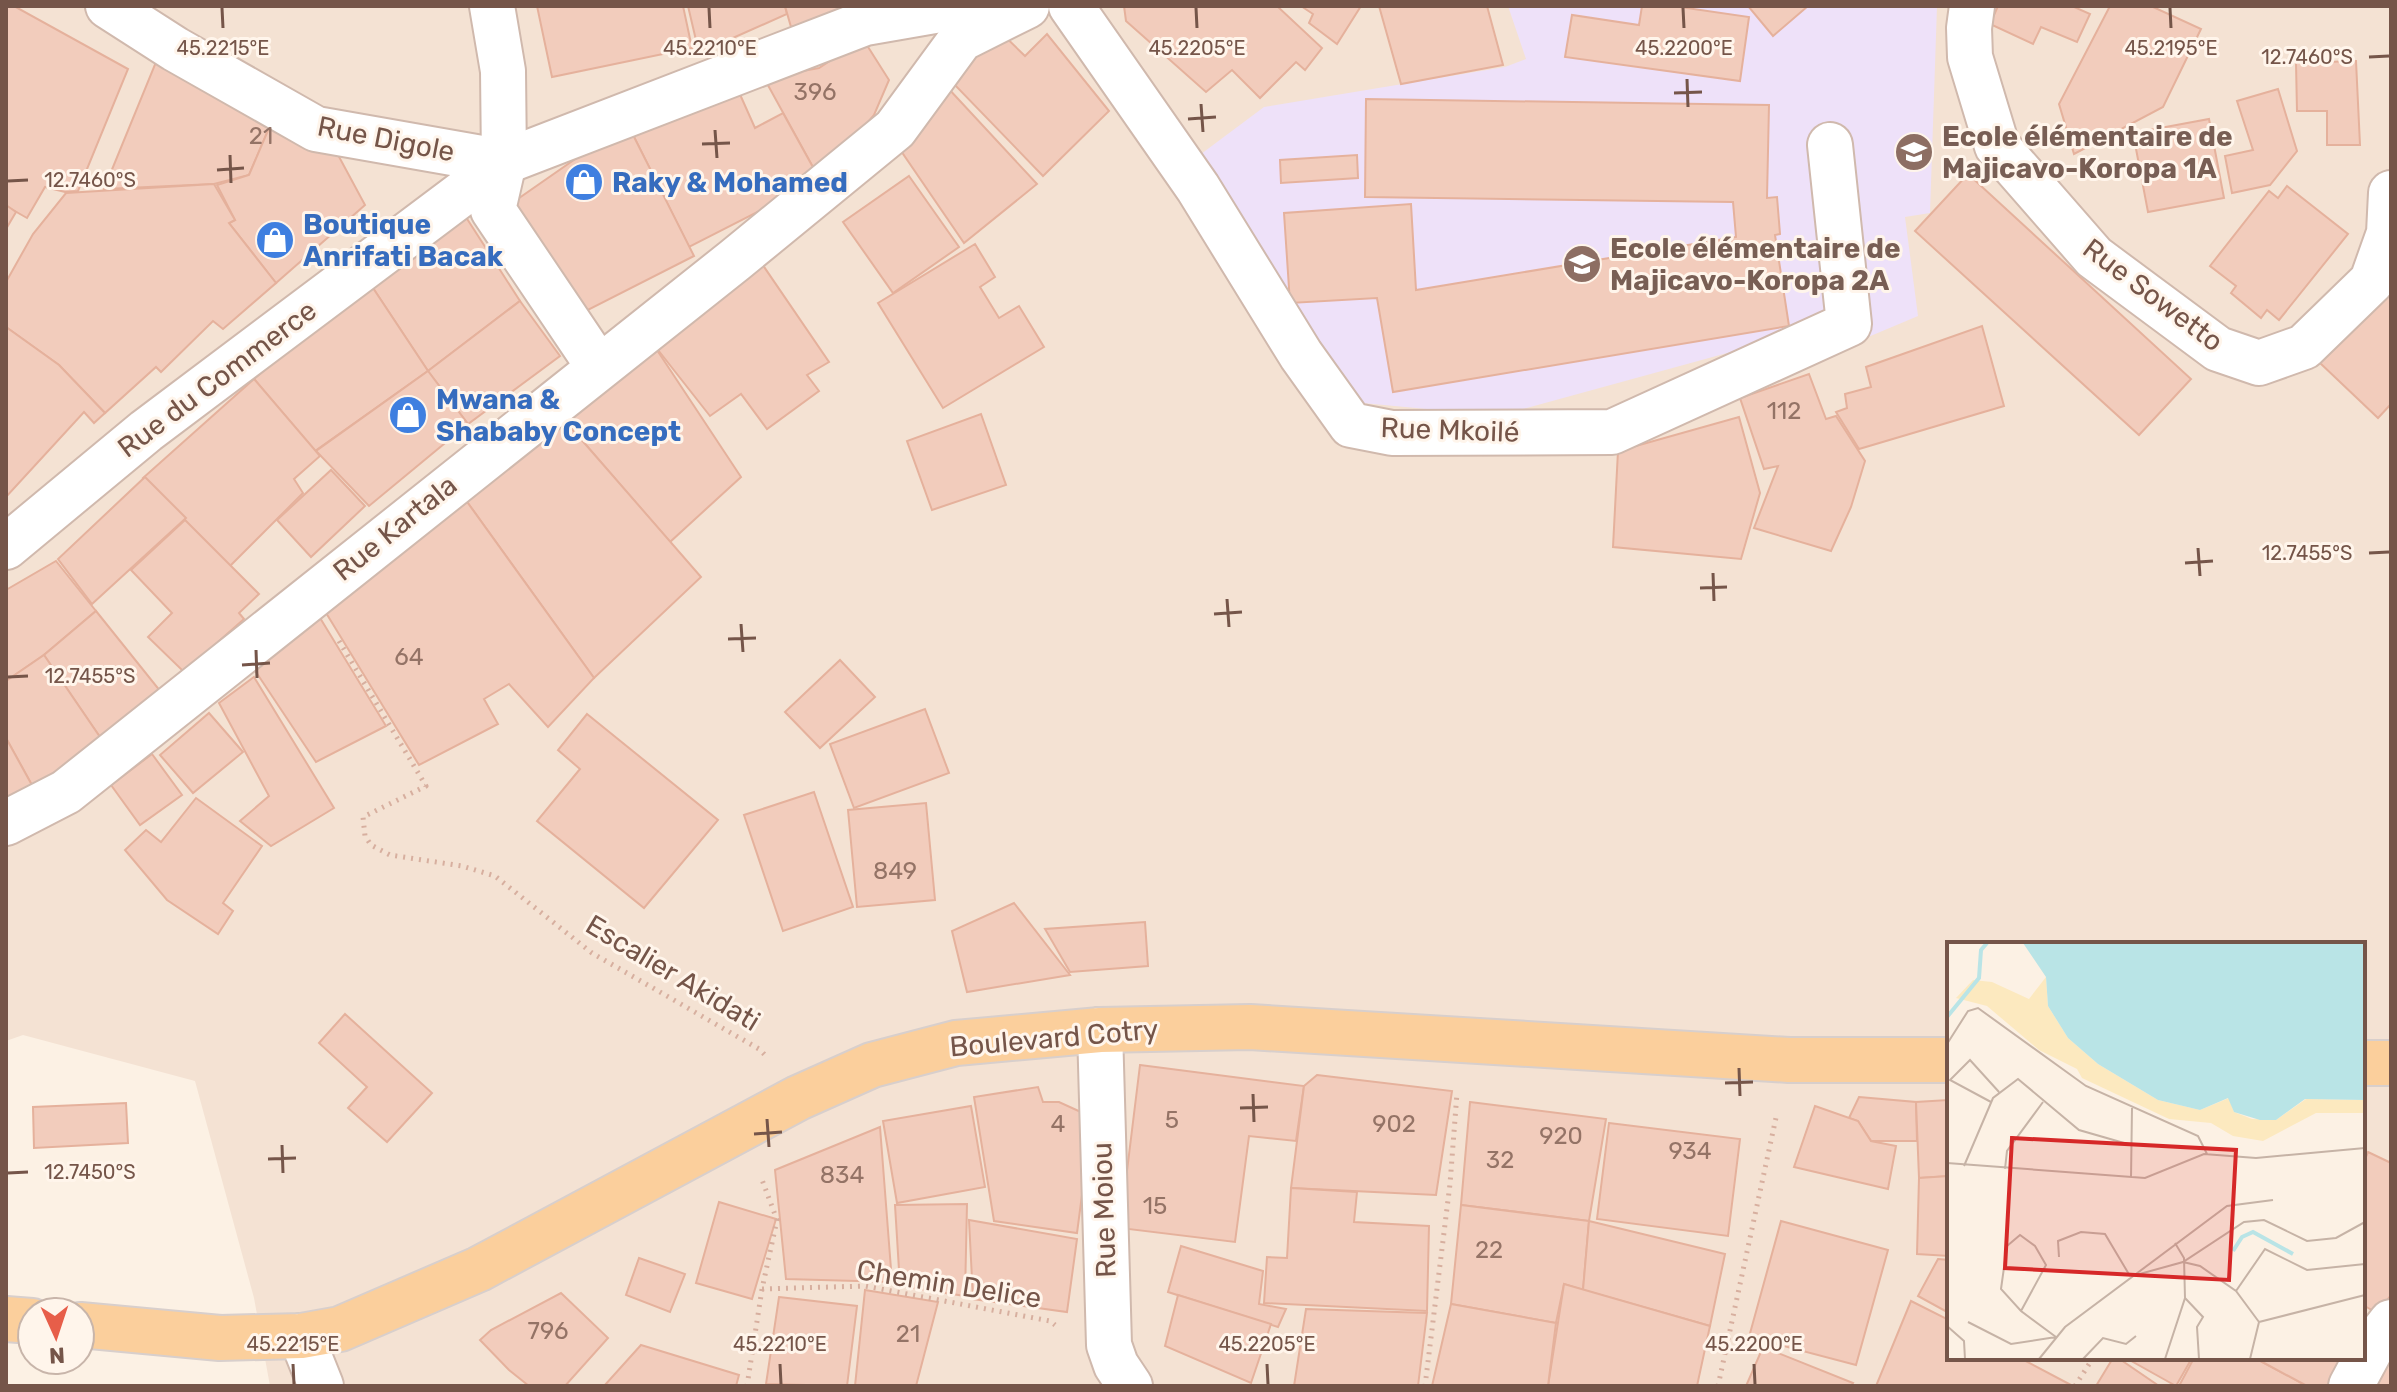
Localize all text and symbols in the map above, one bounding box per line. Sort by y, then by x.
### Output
text: 45.2215°E [177,36,269,60]
text: 45.2210°E [663,36,757,60]
text: 45.2205°E [1148,36,1246,60]
text: 45.2200°E [1635,36,1733,60]
text: 45.2195°E [2124,36,2218,60]
text: 12.7460°S [2261,45,2353,69]
house number: 396 [794,78,836,106]
street label: Rue Digole [315,110,457,168]
place label: Ecole élémentaire de Majicavo-Koropa 1A [1942,120,2233,185]
house number: 21 [249,122,273,150]
school or university icon: Ecole élémentaire de Majicavo-Koropa 1A [1893,131,1935,173]
shop icon: Raky & Mohamed [563,161,605,203]
place label: Raky & Mohamed [612,166,848,199]
text: 12.7460°S [44,168,136,192]
place label: Boutique Anrifati Bacak [303,208,504,273]
shop icon: Boutique Anrifati Bacak [254,219,296,261]
place label: Ecole élémentaire de Majicavo-Koropa 2A [1610,232,1901,297]
street label: Rue Sowetto [2077,232,2229,358]
school or university icon: Ecole élémentaire de Majicavo-Koropa 2A [1561,243,1603,285]
street label: Rue du Commerce [111,294,323,464]
place label: Mwana & Shababy Concept [436,383,681,448]
shop icon: Mwana & Shababy Concept [387,394,429,436]
house number: 112 [1767,397,1801,425]
street label: Rue Mkoilé [1380,411,1520,449]
street label: Rue Kartala [327,468,463,588]
text: 12.7455°S [2262,541,2352,565]
house number: 64 [394,643,424,671]
text: 12.7455°S [45,664,135,688]
house number: 849 [873,857,917,885]
street label: Escalier Akidati [580,908,766,1038]
inset map [1947,942,2365,1360]
street label: Boulevard Cotry [948,1012,1160,1064]
house number: 5 [1165,1106,1179,1134]
house number: 4 [1051,1110,1066,1138]
house number: 902 [1372,1110,1416,1138]
house number: 920 [1539,1122,1583,1150]
house number: 934 [1668,1137,1712,1165]
street label: Rue Moiou [1085,1142,1123,1278]
house number: 32 [1486,1146,1514,1174]
text: 12.7450°S [44,1160,136,1184]
house number: 834 [820,1161,864,1189]
house number: 15 [1143,1192,1167,1220]
house number: 22 [1475,1236,1503,1264]
street label: Chemin Delice [854,1253,1044,1315]
north arrow [16,1296,96,1376]
house number: 796 [528,1317,568,1345]
house number: 21 [896,1320,920,1348]
text: 45.2215°E [247,1332,339,1356]
text: 45.2210°E [733,1332,827,1356]
text: 45.2205°E [1218,1332,1316,1356]
text: 45.2200°E [1705,1332,1803,1356]
text: N [48,1342,66,1369]

